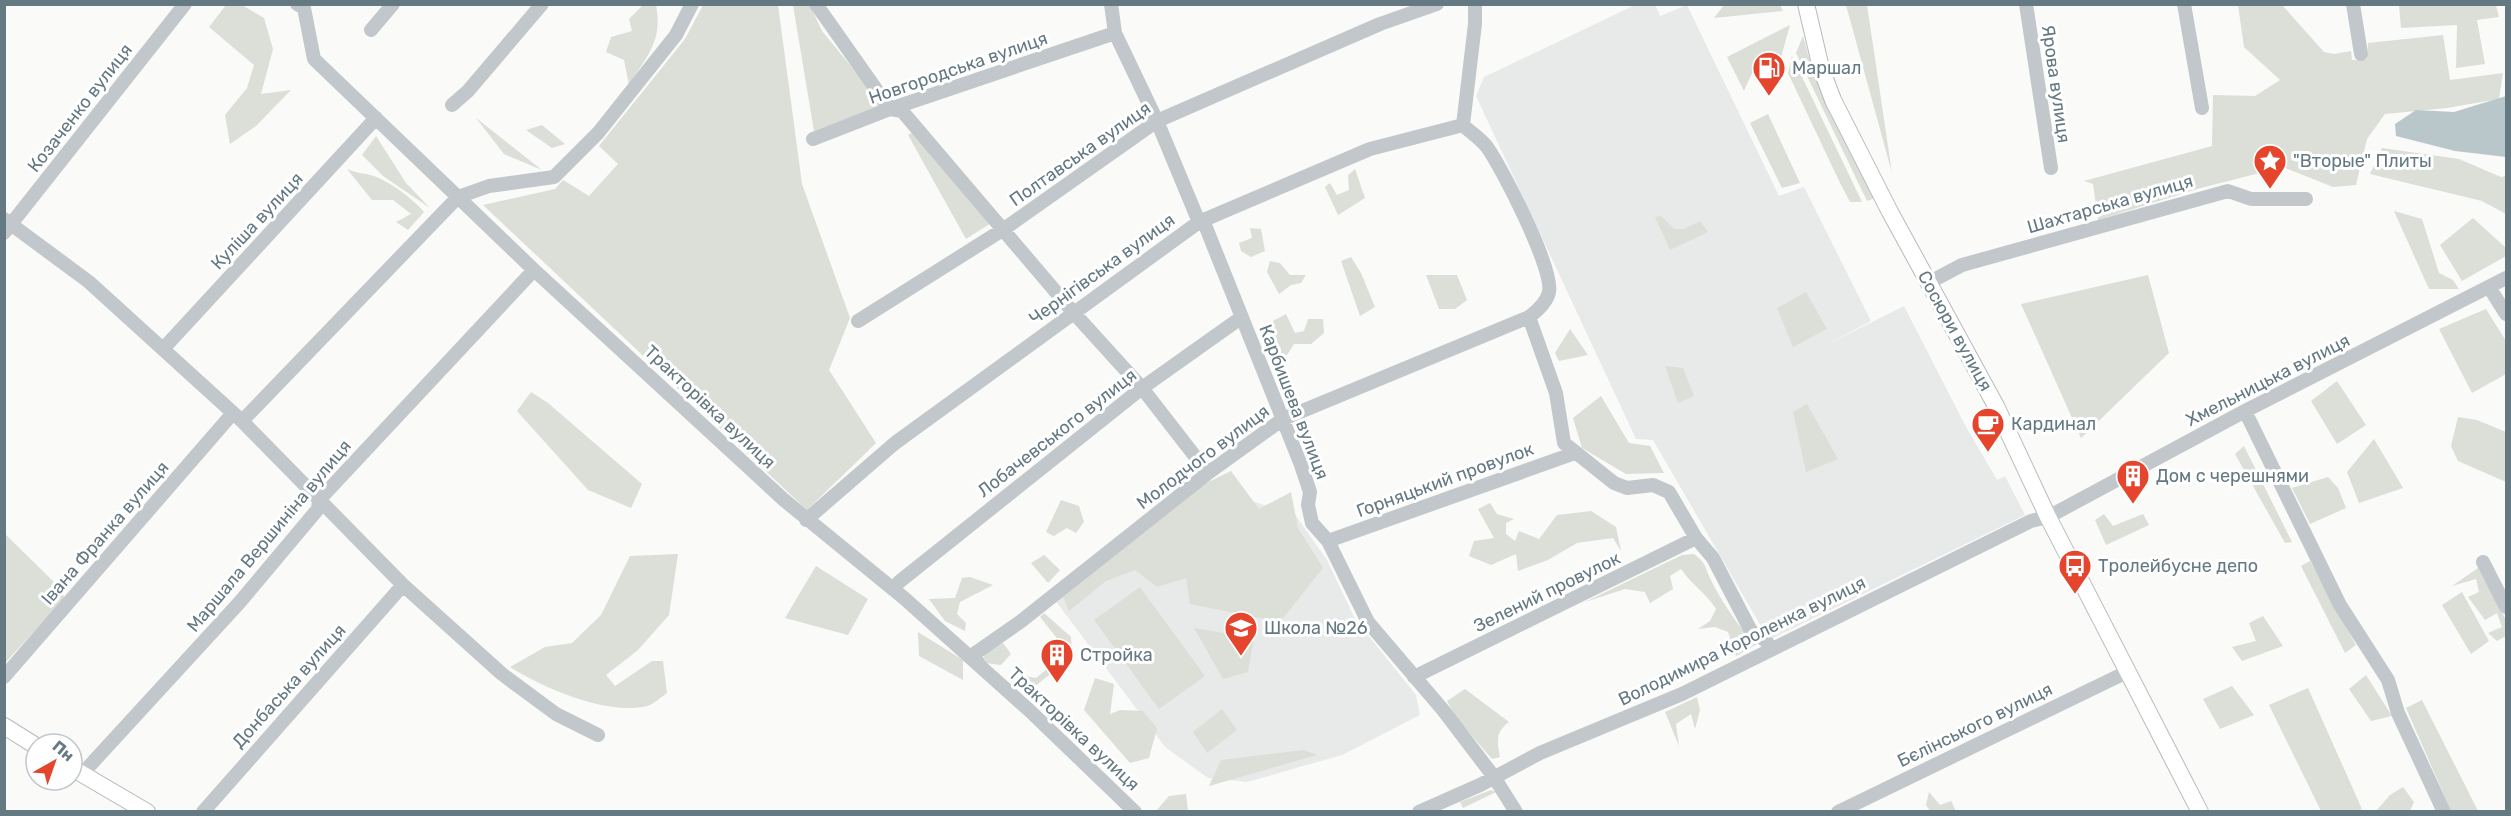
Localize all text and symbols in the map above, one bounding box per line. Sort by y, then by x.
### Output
street label: Ярова вулиця [2037,23,2075,145]
street label: Новгородська вулиця [866,27,1050,109]
street label: Козаченко вулиця [23,39,137,177]
fuel station icon: Маршал [1751,50,1787,97]
place label: Маршал [1792,57,1862,79]
street label: Полтавська вулиця [1005,97,1155,211]
place icon: "Вторые" Плиты [2252,143,2288,190]
place label: "Вторые" Плиты [2293,150,2432,172]
street label: Куліша вулиця [206,168,308,274]
street label: Шахтарська вулиця [2025,170,2195,238]
street label: Чернігівська вулиця [1025,209,1179,329]
street label: Сосюри вулиця [1913,267,1997,395]
street label: Карбишева вулиця [1254,321,1334,483]
street label: Хмельницька вулиця [2182,329,2354,431]
street label: Тракторівка вулиця [640,341,780,473]
street label: Лобачевського вулиця [973,364,1141,502]
street label: Молодчого вулиця [1132,400,1274,514]
cafe icon: Кардинал [1970,406,2006,453]
place label: Кардинал [2011,413,2096,435]
street label: Маршала Вершиніна вулиця [182,435,356,637]
street label: Горняцький провулок [1354,438,1537,522]
street label: Івана Франка вулиця [37,457,173,609]
building icon: Дом с черешнями [2115,458,2151,505]
place label: Дом с черешнями [2156,465,2309,487]
street label: Зелений провулок [1470,547,1624,637]
bus stop icon: Тролейбусне депо [2057,548,2093,595]
place label: Тролейбусне депо [2098,555,2258,577]
street label: Володимира Короленка вулиця [1615,571,1869,711]
school or university icon: Школа №26 [1223,610,1259,657]
place label: Школа №26 [1264,617,1368,639]
street label: Донбаська вулиця [228,620,350,752]
building icon: Стройка [1039,637,1075,684]
place label: Стройка [1080,644,1153,666]
street label: Тракторівка вулиця [1004,663,1144,795]
street label: Бєлінського вулиця [1894,678,2056,772]
north arrow [24,732,84,792]
text: Пн [49,736,78,765]

